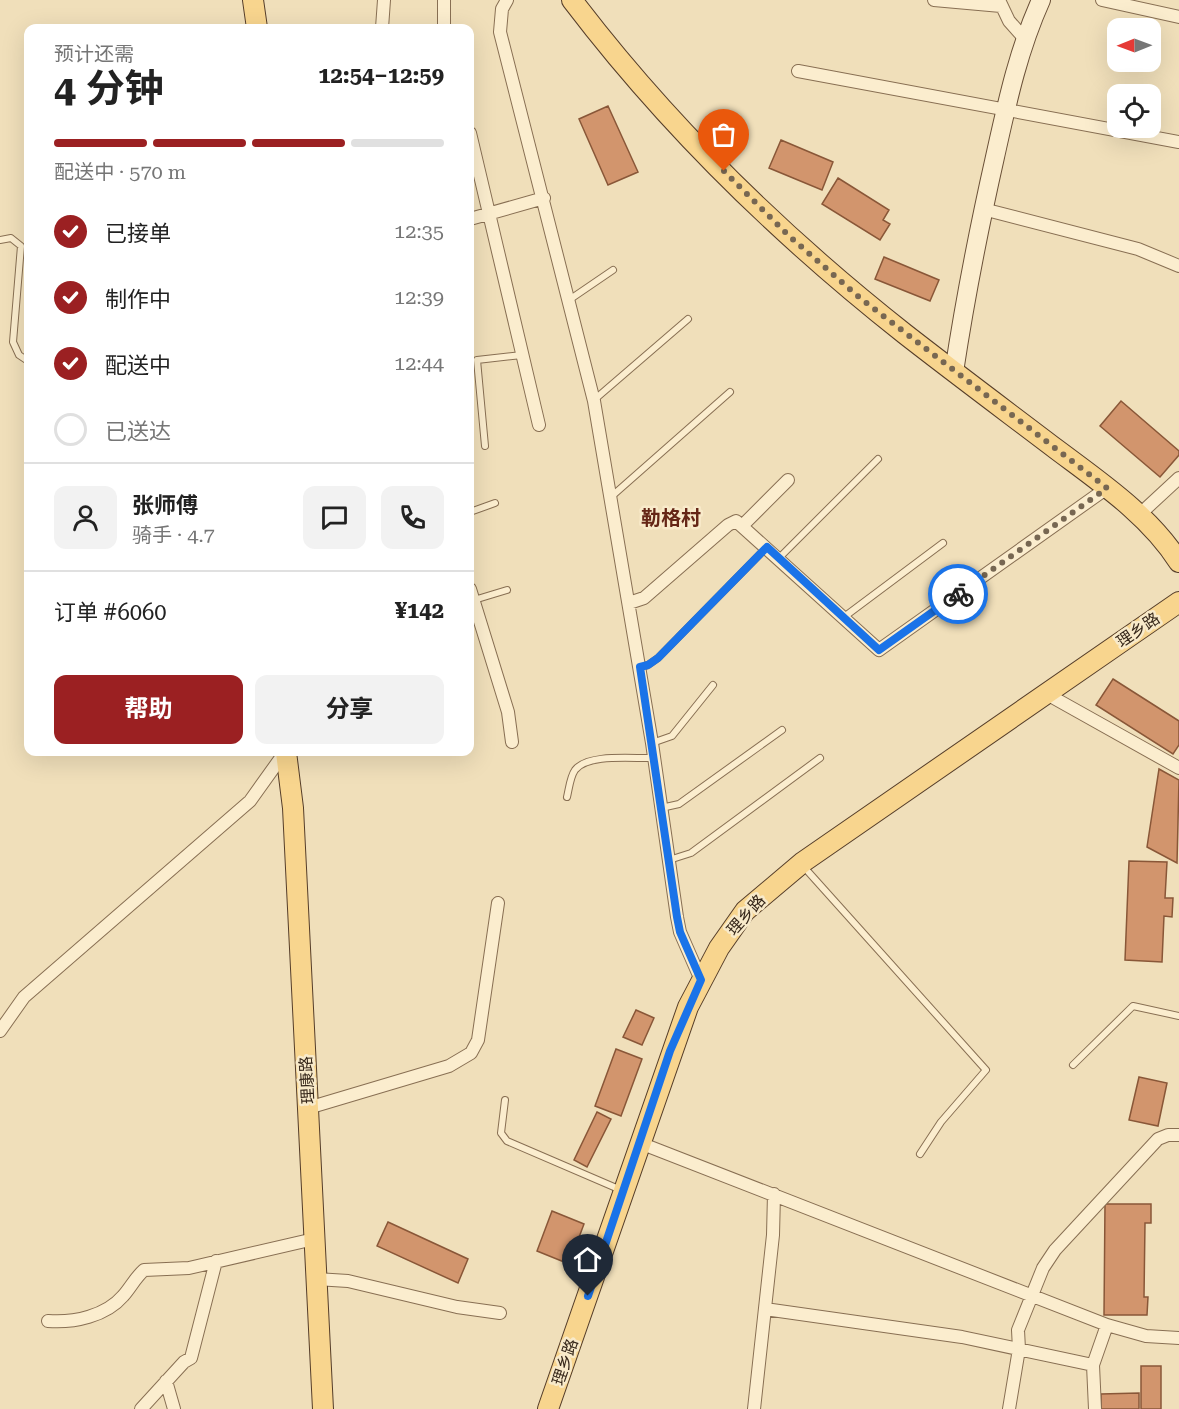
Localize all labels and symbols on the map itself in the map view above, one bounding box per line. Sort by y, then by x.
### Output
north arrow [1107,18,1161,72]
pin [698,109,749,171]
district label: 勒格村 [641,506,701,530]
courier [928,564,988,624]
street label: 理乡路 [1113,609,1163,651]
street label: 理乡路 [723,891,769,939]
street label: 理康路 [296,1056,318,1104]
pin [562,1234,613,1296]
street label: 理乡路 [548,1336,582,1388]

